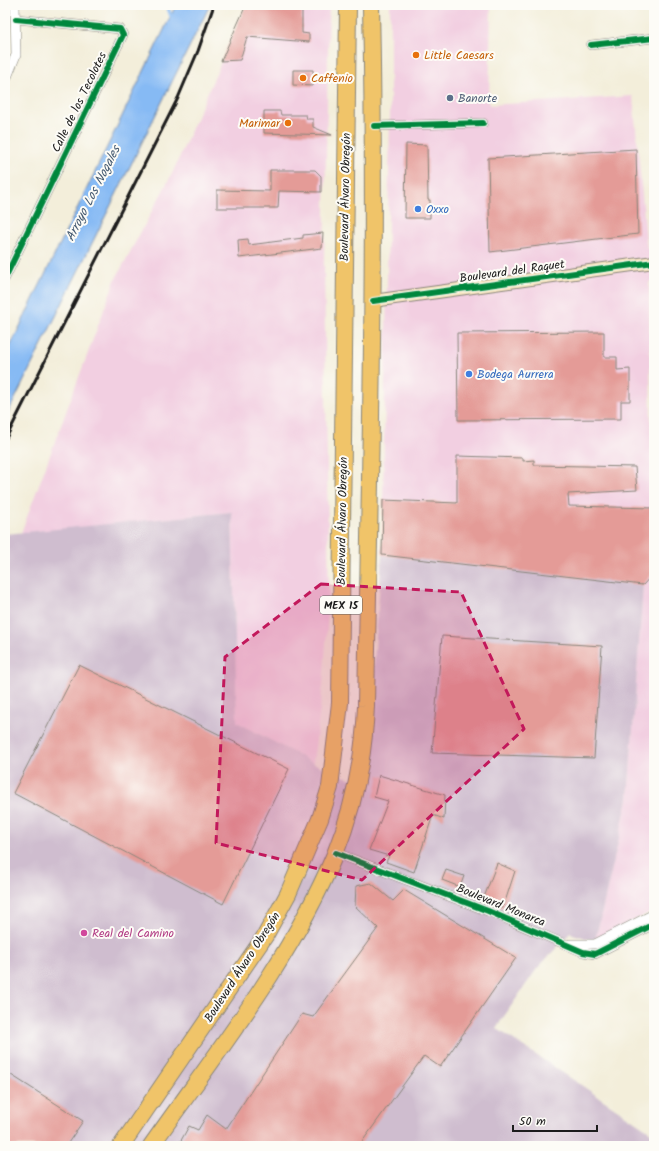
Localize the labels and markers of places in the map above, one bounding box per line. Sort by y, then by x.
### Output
place label: Little Caesars [424,46,494,65]
marker: Little Caesars [411,50,421,60]
place label: Caffenio [311,69,353,88]
marker: Caffenio [298,73,308,83]
place label: Banorte [458,89,498,108]
marker: Banorte [445,93,455,103]
place label: Marimar [239,114,281,133]
marker: Marimar [283,118,293,128]
place label: Oxxo [426,200,449,219]
marker: Oxxo [413,204,423,214]
place label: Bodega Aurrera [477,365,554,384]
marker: Bodega Aurrera [464,369,474,379]
place label: Real del Camino [92,924,174,943]
marker: Real del Camino [79,928,89,938]

